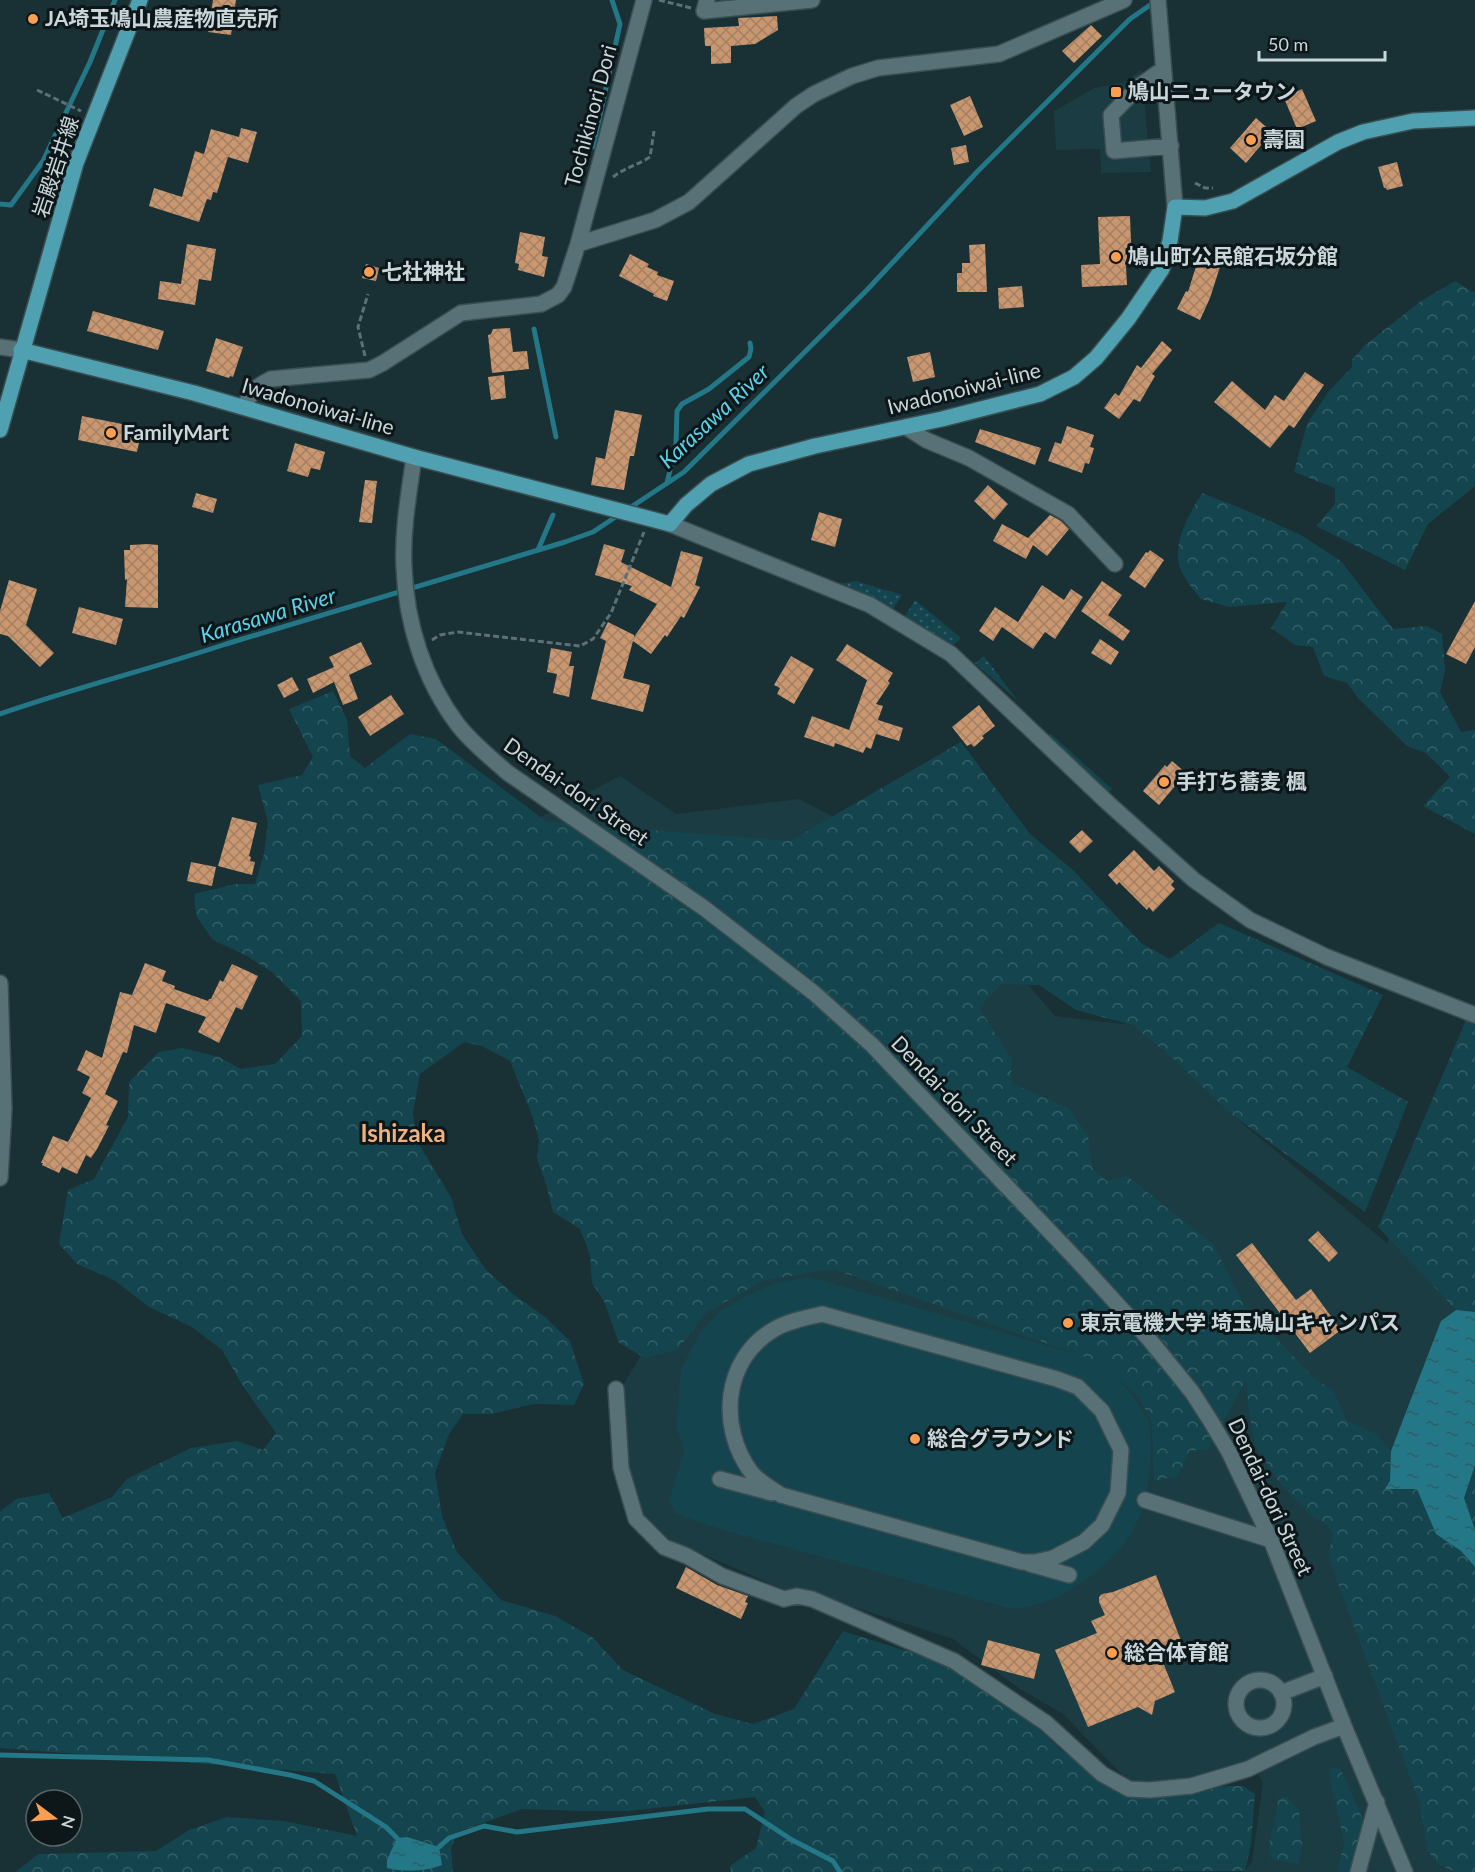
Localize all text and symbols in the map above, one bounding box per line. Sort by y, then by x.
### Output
place label: JA埼玉鳩山農産物直売所 [45,5,278,30]
marker: JA埼玉鳩山農産物直売所 [26,12,40,26]
scale bar [1259,24,1385,62]
text: 50 m [1268,33,1308,55]
street label: Tochikinori Dori [559,42,621,190]
place label: 鳩山ニュータウン [1128,78,1296,103]
marker: 鳩山ニュータウン [1109,85,1123,99]
street label: 岩殿岩井線 [26,113,83,220]
place label: 壽園 [1263,126,1305,151]
marker: 壽園 [1244,133,1258,147]
place label: 鳩山町公民館石坂分館 [1128,243,1338,268]
marker: 鳩山町公民館石坂分館 [1109,250,1123,264]
place label: 七社神社 [381,258,465,283]
marker: 七社神社 [362,265,376,279]
street label: Iwadonoiwai-line [884,356,1043,419]
water label: Karasawa River [653,357,775,473]
street label: Iwadonoiwai-line [239,372,397,439]
place label: FamilyMart [123,419,229,444]
marker: FamilyMart [104,426,118,440]
water label: Karasawa River [197,581,339,648]
street label: Dendai-dori Street [500,732,654,850]
place label: 手打ち蕎麦 楓 [1176,768,1307,793]
marker: 手打ち蕎麦 楓 [1157,775,1171,789]
street label: Dendai-dori Street [887,1030,1024,1170]
district label: Ishizaka [360,1118,446,1147]
place label: 東京電機大学 埼玉鳩山キャンパス [1080,1309,1400,1334]
marker: 東京電機大学 埼玉鳩山キャンパス [1061,1316,1075,1330]
street label: Dendai-dori Street [1224,1414,1319,1579]
place label: 総合グラウンド [927,1425,1074,1450]
marker: 総合グラウンド [908,1432,922,1446]
place label: 総合体育館 [1124,1639,1229,1664]
marker: 総合体育館 [1105,1646,1119,1660]
north arrow [24,1788,84,1848]
text: N [58,1814,80,1831]

